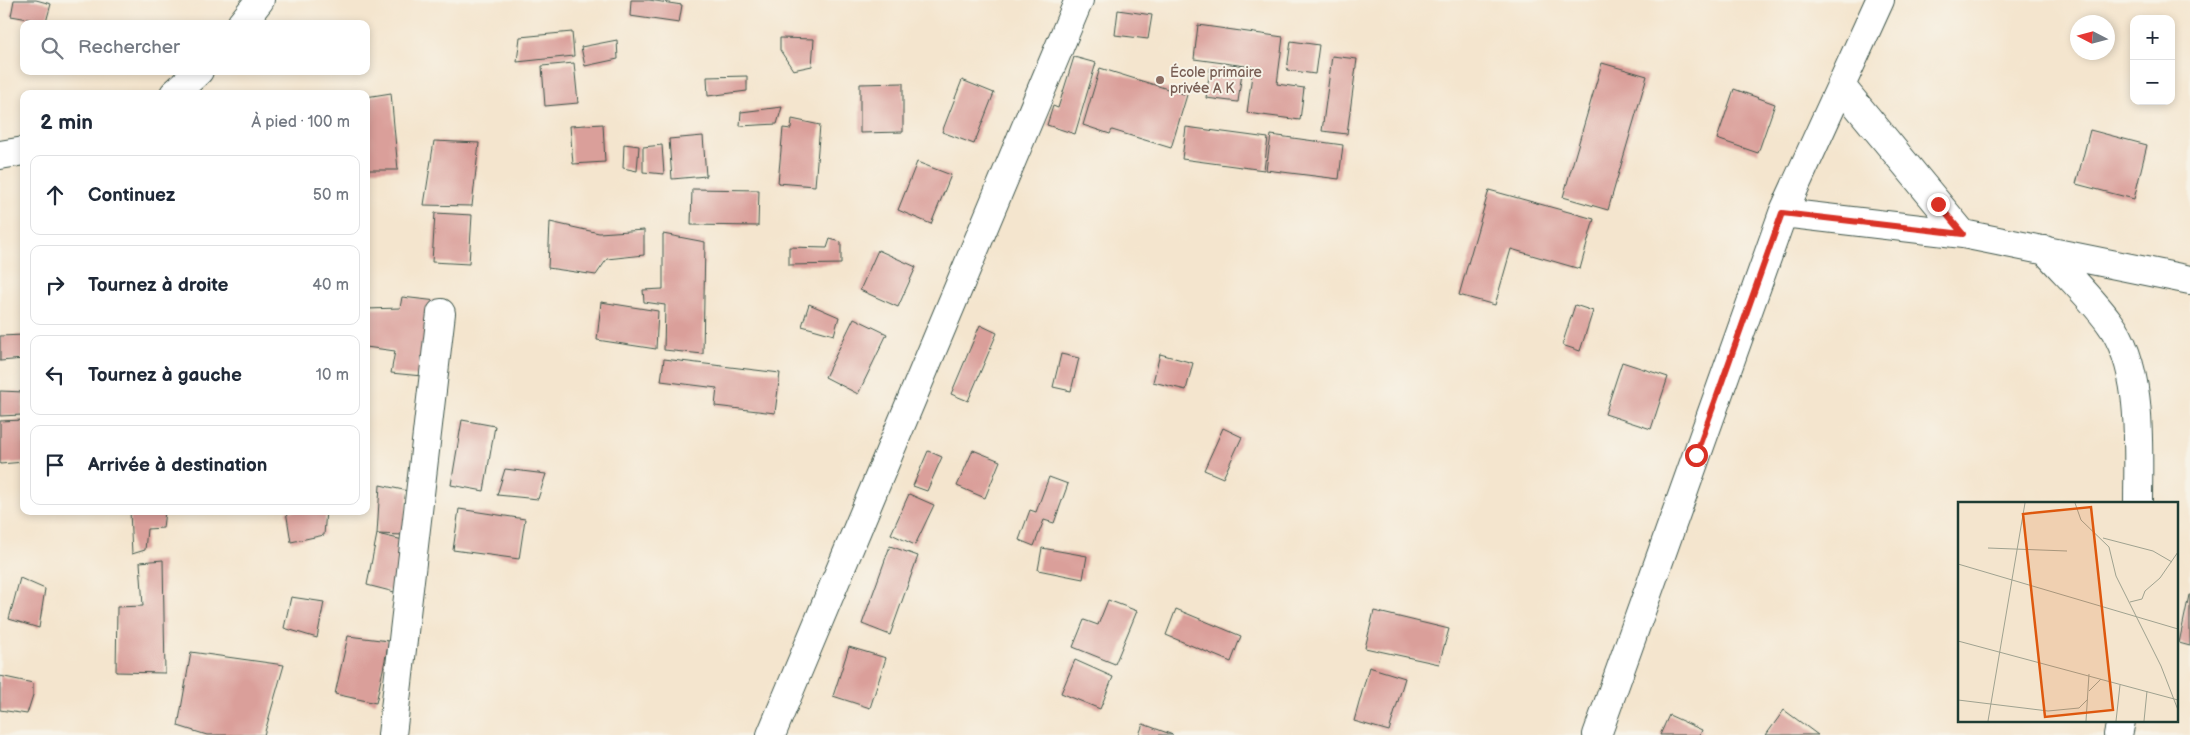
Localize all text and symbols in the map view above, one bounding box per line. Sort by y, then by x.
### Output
north arrow [2070,15,2115,60]
map controls [2130,15,2175,105]
button: + [2130,15,2175,60]
search box [20,20,370,75]
icon: search [38,34,66,62]
text: Rechercher [78,36,180,59]
button: − [2130,60,2175,105]
place label: École primaire privée A K [1170,63,1262,97]
marker: École primaire privée A K [1154,74,1166,86]
text: 2 min [40,110,93,135]
text: À pied · 100 m [251,113,350,132]
icon: ahead [41,181,69,209]
text: Continuez [88,184,175,207]
text: 50 m [313,186,349,205]
route end [1927,193,1950,216]
icon: right [41,271,69,299]
text: Tournez à droite [88,274,229,297]
text: 40 m [312,276,349,295]
icon: left [41,361,69,389]
text: Tournez à gauche [88,364,242,387]
text: 10 m [316,366,349,385]
route start [1685,444,1708,467]
icon: arrive [41,451,69,479]
text: Arrivée à destination [88,454,267,477]
inset map [1958,502,2178,722]

